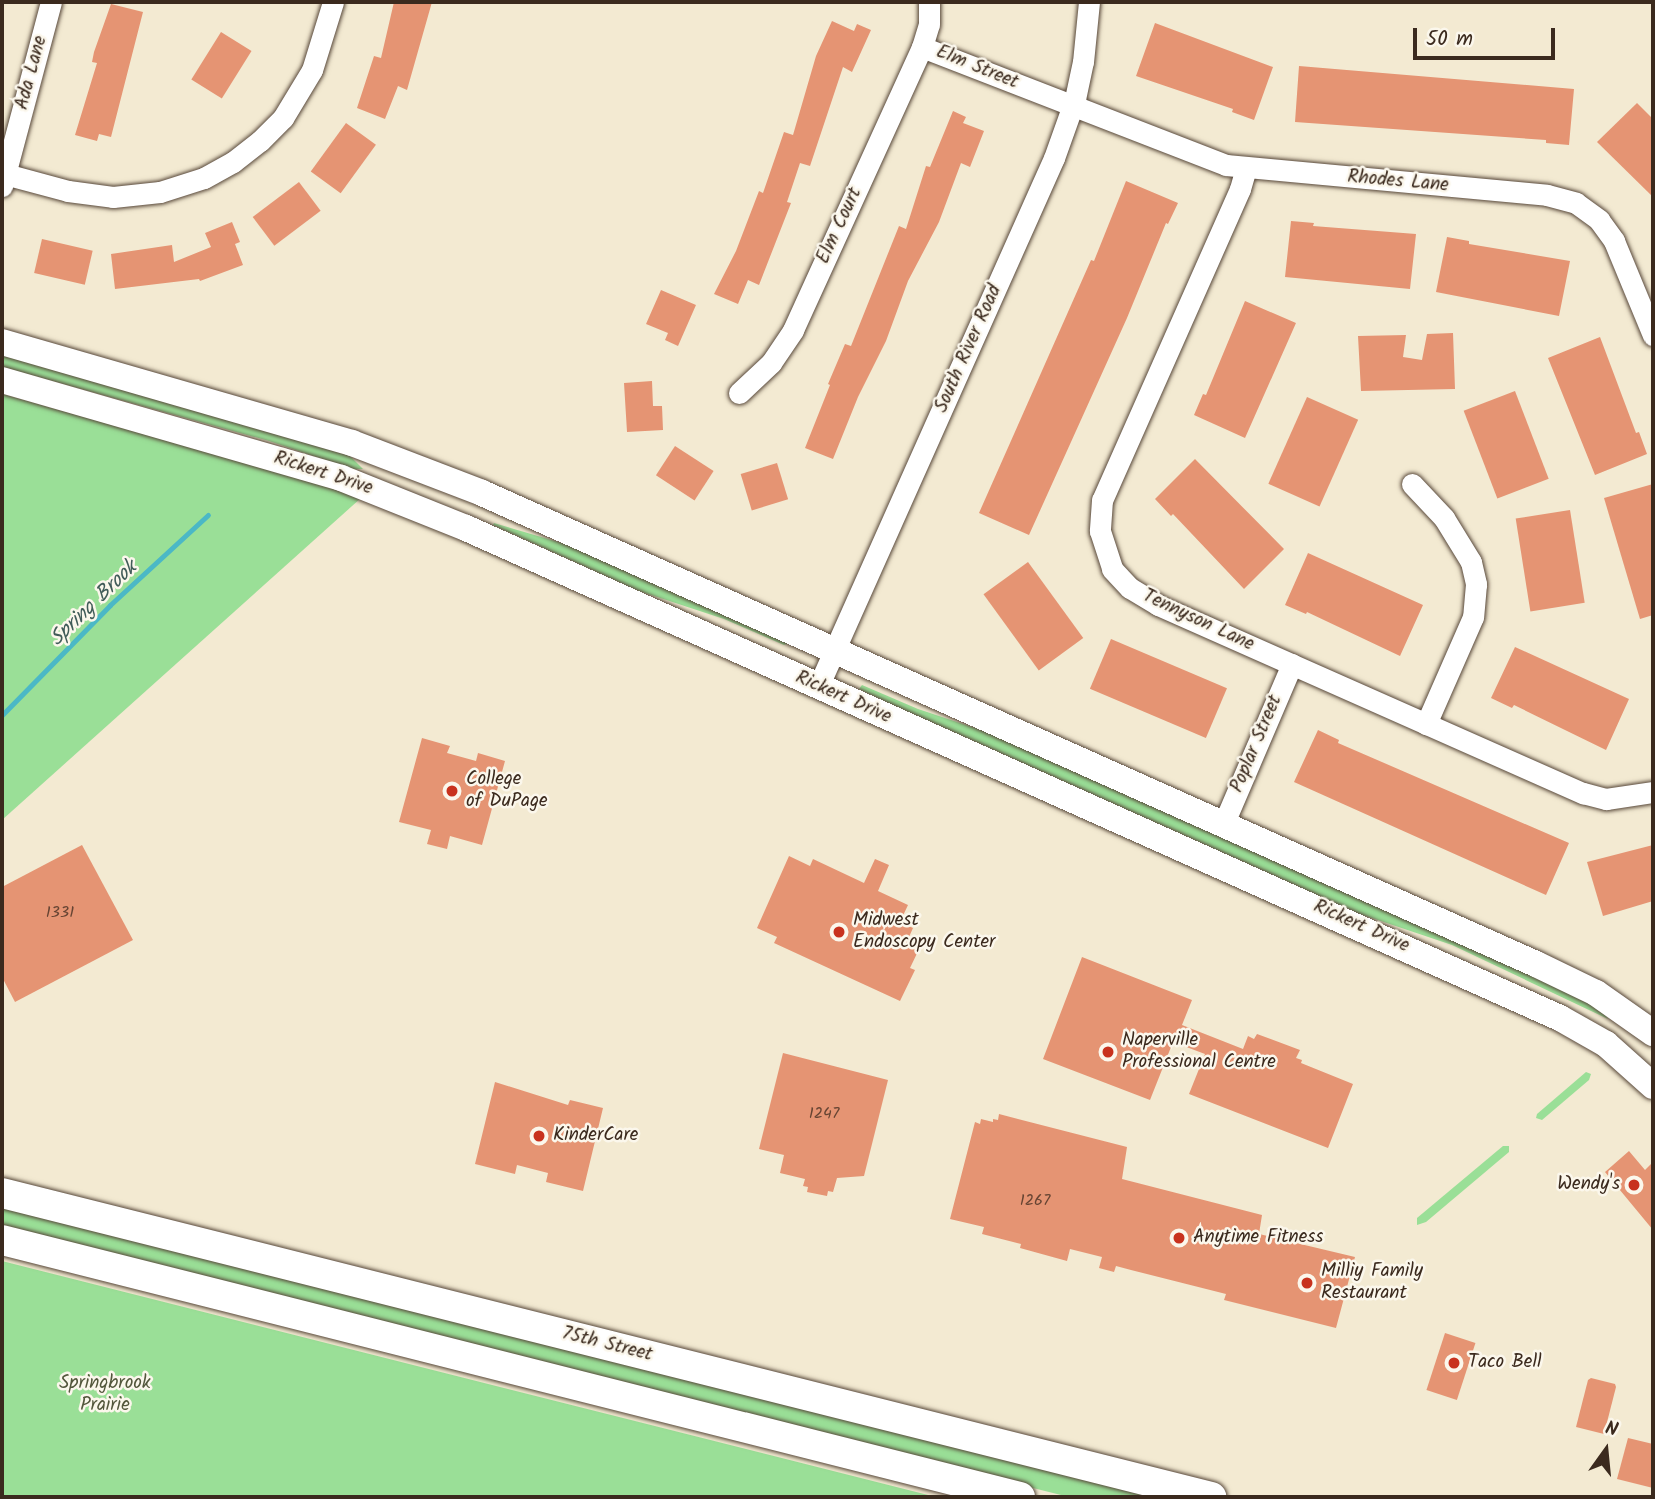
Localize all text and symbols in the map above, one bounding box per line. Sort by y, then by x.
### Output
scale bar [1417,14,1559,58]
text: 50 m [1426,23,1473,56]
street label: Ada Lane [11,34,53,112]
street label: Elm Street [933,41,1021,95]
street label: Rhodes Lane [1346,166,1450,198]
street label: Elm Court [812,184,868,268]
street label: South River Road [931,282,1007,416]
street label: Rickert Drive [271,447,375,501]
water label: Spring Brook [45,556,143,652]
street label: Tennyson Lane [1139,585,1257,657]
street label: Rickert Drive [792,667,894,729]
street label: Poplar Street [1226,692,1288,796]
place label: College of DuPage [466,769,548,813]
marker: College of DuPage [444,783,460,799]
street label: Rickert Drive [1310,896,1412,958]
house number: 1331 [46,903,74,923]
place label: Midwest Endoscopy Center [853,910,995,954]
marker: Midwest Endoscopy Center [831,924,847,940]
place label: Naperville Professional Centre [1122,1030,1276,1074]
marker: Naperville Professional Centre [1100,1044,1116,1060]
house number: 1247 [809,1104,839,1124]
place label: KinderCare [553,1125,638,1147]
marker: KinderCare [531,1128,547,1144]
place label: Wendy's [1557,1174,1620,1196]
marker: Wendy's [1626,1177,1642,1193]
house number: 1267 [1020,1191,1050,1211]
place label: Anytime Fitness [1193,1227,1323,1249]
marker: Anytime Fitness [1171,1230,1187,1246]
place label: Milliy Family Restaurant [1321,1261,1423,1305]
marker: Milliy Family Restaurant [1299,1275,1315,1291]
street label: 75th Street [559,1323,655,1367]
place label: Taco Bell [1468,1352,1542,1374]
marker: Taco Bell [1446,1355,1462,1371]
park label: Springbrook Prairie [59,1373,151,1417]
text: N [1602,1414,1621,1446]
north arrow [1571,1415,1641,1485]

